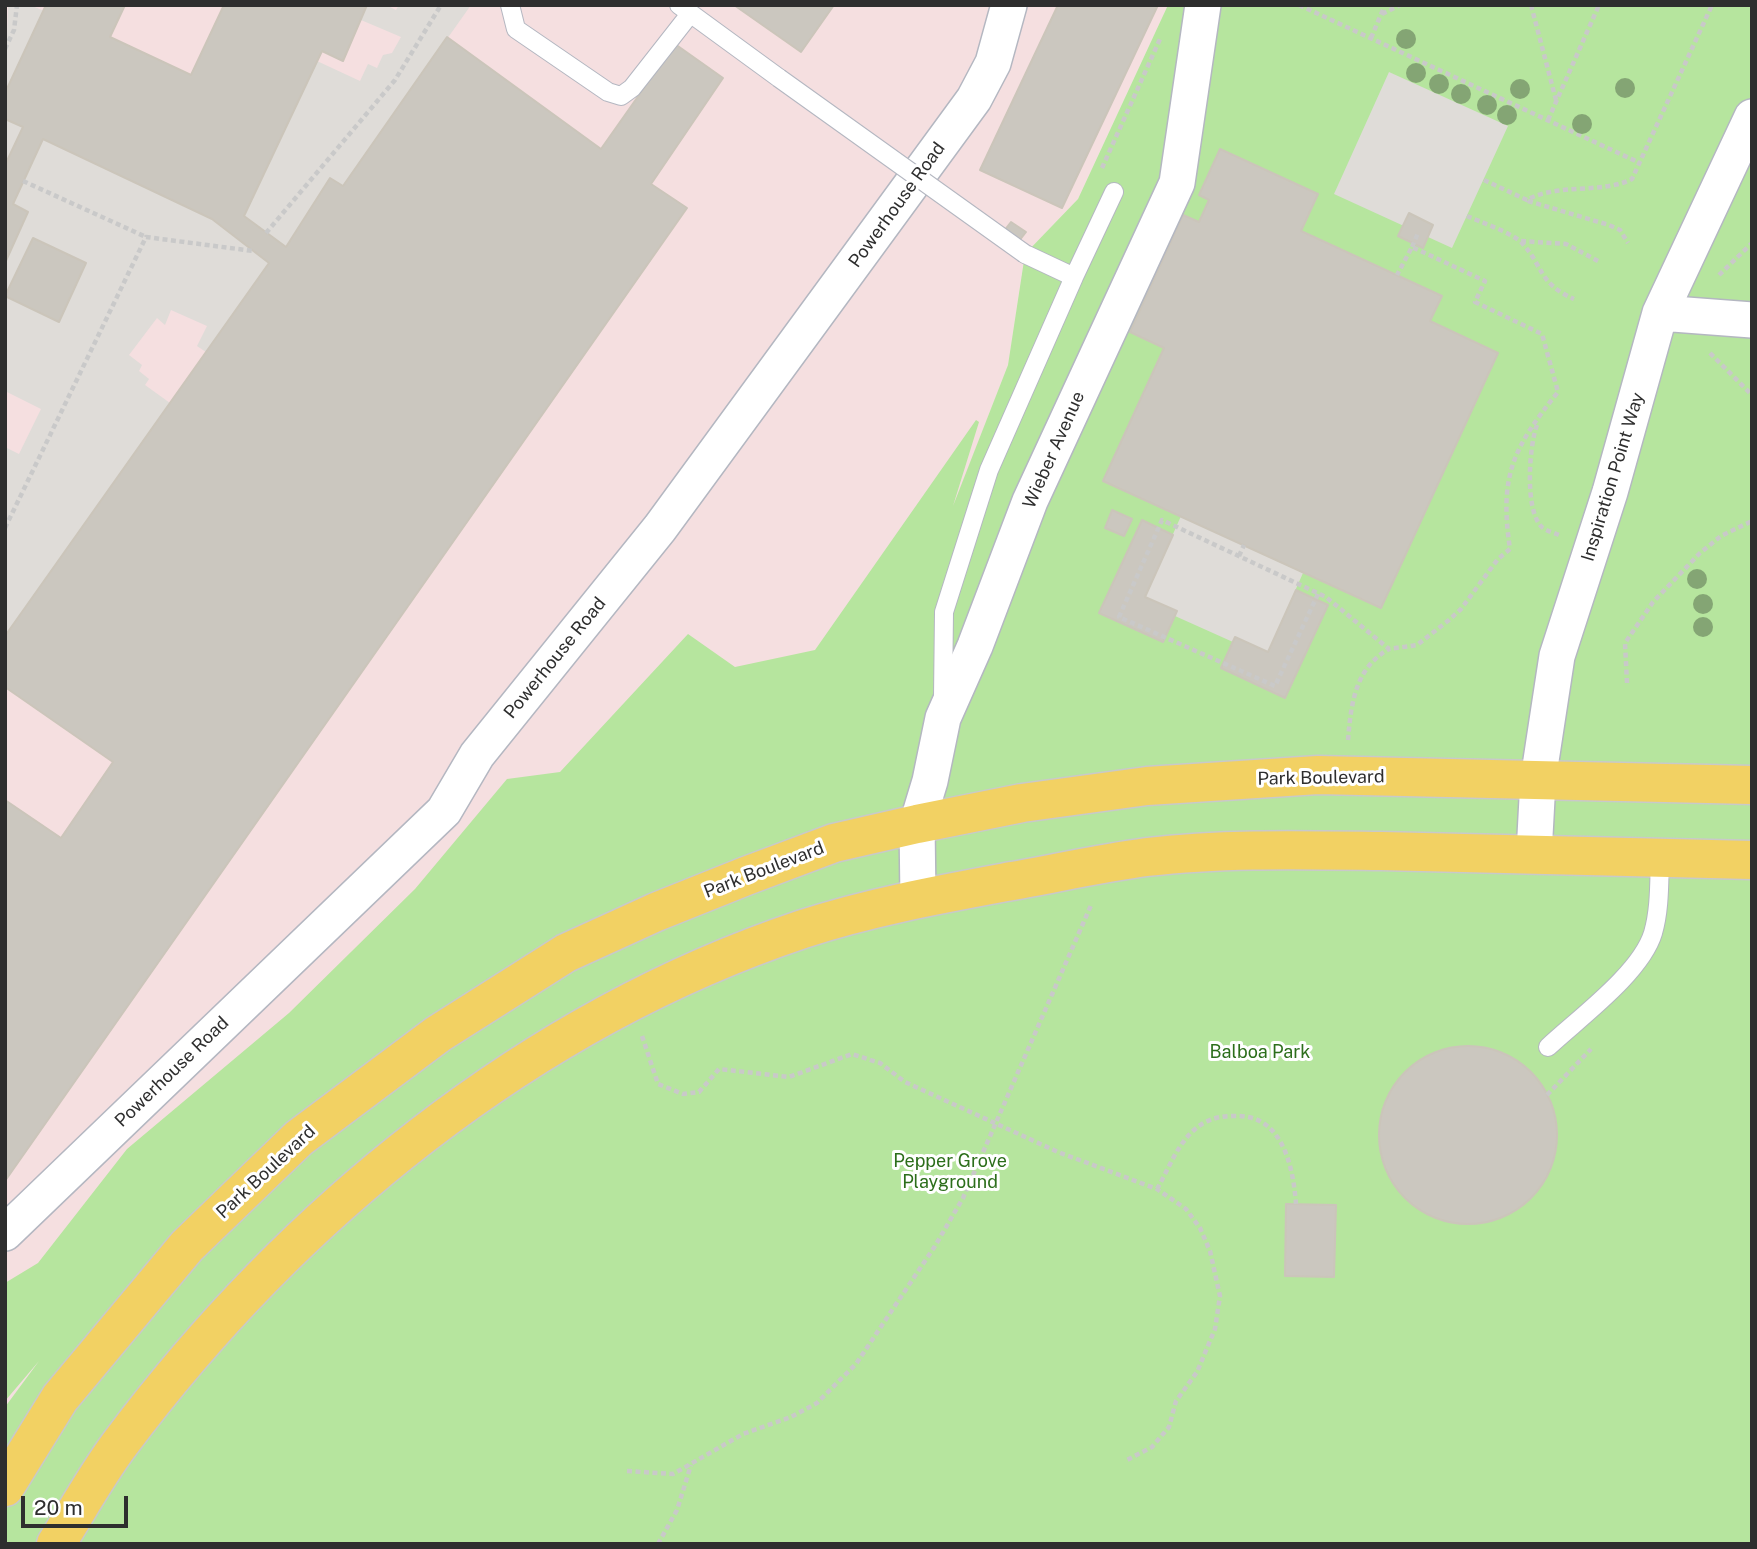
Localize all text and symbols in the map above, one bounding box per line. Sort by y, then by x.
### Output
street label: Powerhouse Road [844,138,950,272]
street label: Wieber Avenue [1019,388,1089,512]
street label: Inspiration Point Way [1577,390,1649,564]
street label: Powerhouse Road [499,593,611,723]
street label: Park Boulevard [1257,766,1385,790]
street label: Park Boulevard [701,837,827,903]
street label: Powerhouse Road [111,1012,233,1132]
park label: Balboa Park [1210,1041,1310,1063]
street label: Park Boulevard [212,1121,320,1223]
park label: Pepper Grove Playground [893,1150,1007,1192]
scale bar [24,1482,131,1526]
text: 20 m [34,1495,83,1520]

